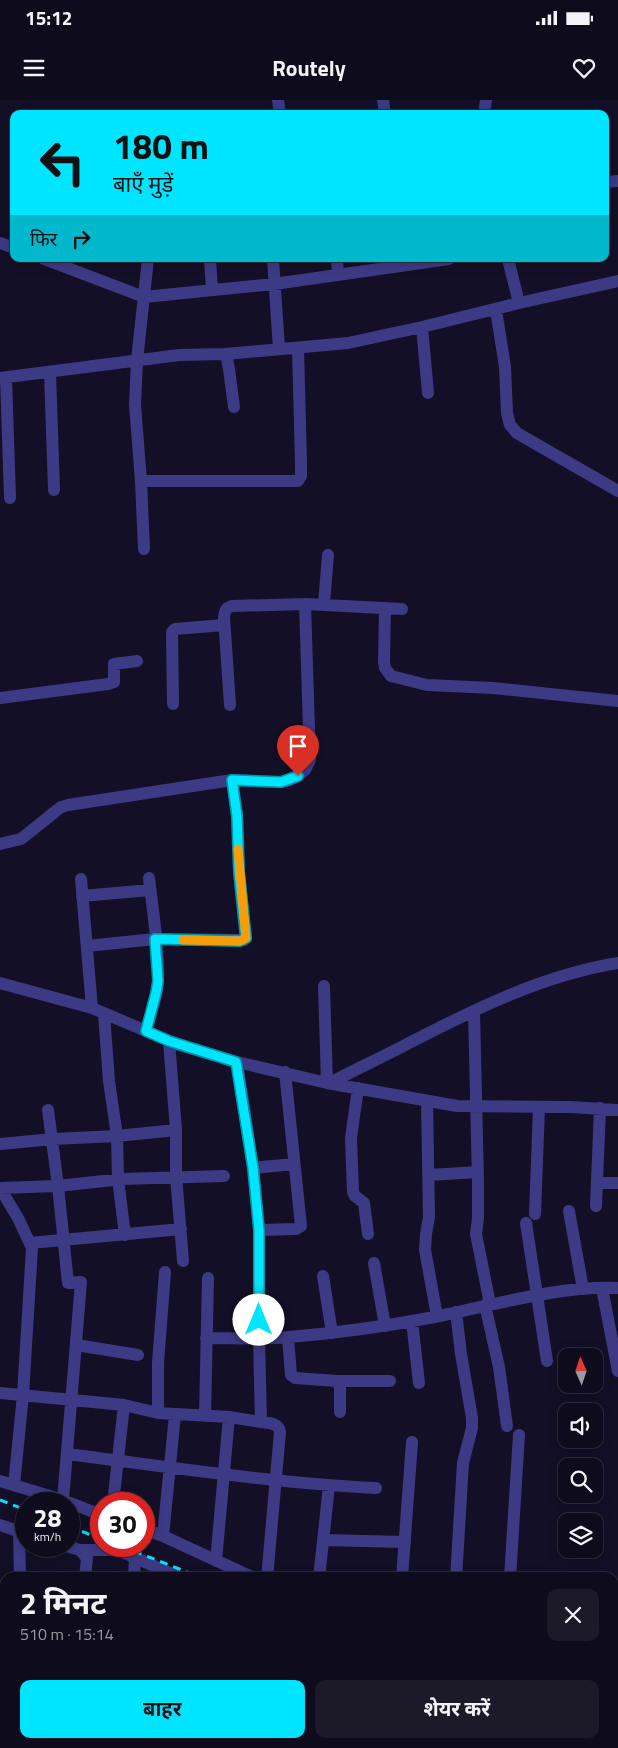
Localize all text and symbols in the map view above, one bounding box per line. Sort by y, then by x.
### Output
text: 15:12 [25,3,72,32]
text: Routely [272,51,346,85]
icon: menu [20,54,48,82]
icon: heart [570,54,598,82]
text: 180 m [113,119,209,173]
icon: left [30,130,95,195]
text: बाएँ मुड़ें [113,167,173,201]
text: फिर [30,224,57,253]
icon: right [67,225,95,253]
pin [277,725,319,776]
icon: arrive [284,732,312,760]
position arrow [232,1293,284,1345]
north arrow [558,1348,602,1392]
map controls [558,1348,603,1558]
button: sound [558,1403,603,1448]
button: search [558,1458,603,1503]
speed limit sign: 30 [90,1492,155,1557]
text: 28 [33,1499,62,1537]
button: layers [558,1513,603,1558]
text: km/h [34,1527,61,1546]
text: 2 मिनट [20,1580,106,1626]
button: close [547,1589,599,1641]
text: 510 m · 15:14 [20,1622,114,1646]
button: बाहर [20,1680,305,1738]
button: शेयर करें [315,1680,599,1738]

